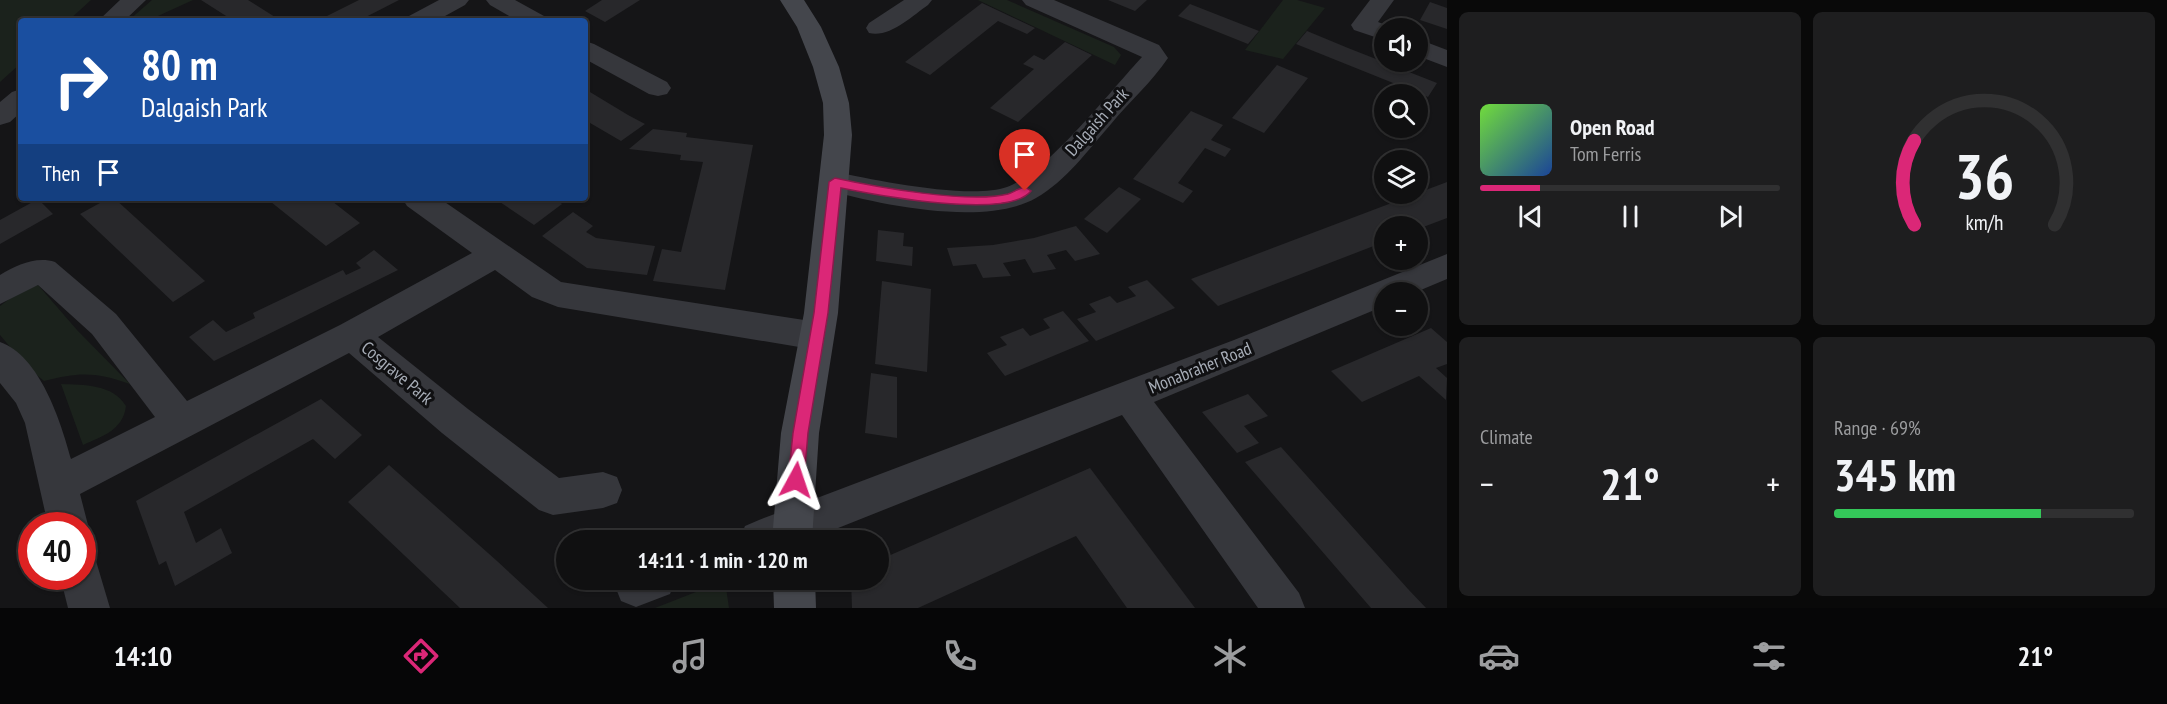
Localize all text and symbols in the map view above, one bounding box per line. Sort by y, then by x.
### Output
map controls [1374,18,1428,336]
button: sound [1374,18,1428,72]
text: 80 m [141,37,218,92]
icon: right [42,42,120,120]
street label: Dalgaish Park [1060,83,1133,161]
button: search [1374,84,1428,138]
text: Dalgaish Park [141,90,267,124]
text: Open Road [1570,113,1655,141]
pin [999,129,1050,191]
text: 36 [1954,136,2014,217]
icon: arrive [1008,138,1041,171]
text: Tom Ferris [1570,141,1641,167]
button: layers [1374,150,1428,204]
icon: arrive [92,156,125,189]
text: Then [42,159,80,187]
icon: previous [1514,200,1547,233]
icon: pause [1614,200,1647,233]
icon: next [1714,200,1747,233]
text: km/h [1965,209,2003,237]
button: + [1374,216,1428,270]
button: − [1374,282,1428,336]
street label: Cosgrave Park [357,336,438,409]
street label: Monabraher Road [1145,336,1255,399]
text: Range · 69% [1834,415,1921,441]
text: Climate [1480,424,1533,450]
text: 345 km [1834,445,1956,503]
position arrow [764,448,828,512]
text: 21° [1600,454,1660,512]
text: − [1480,462,1494,505]
text: + [1766,462,1780,505]
speed limit sign: 40 [18,512,96,590]
text: 14:11 · 1 min · 120 m [637,546,808,574]
icon: directions [400,635,442,677]
icon: music [669,635,711,677]
icon: phone [939,635,981,677]
icon: climate [1209,635,1251,677]
icon: car [1478,635,1520,677]
icon: filters [1748,635,1790,677]
text: 14:10 [114,639,172,673]
text: 21° [2017,639,2053,673]

